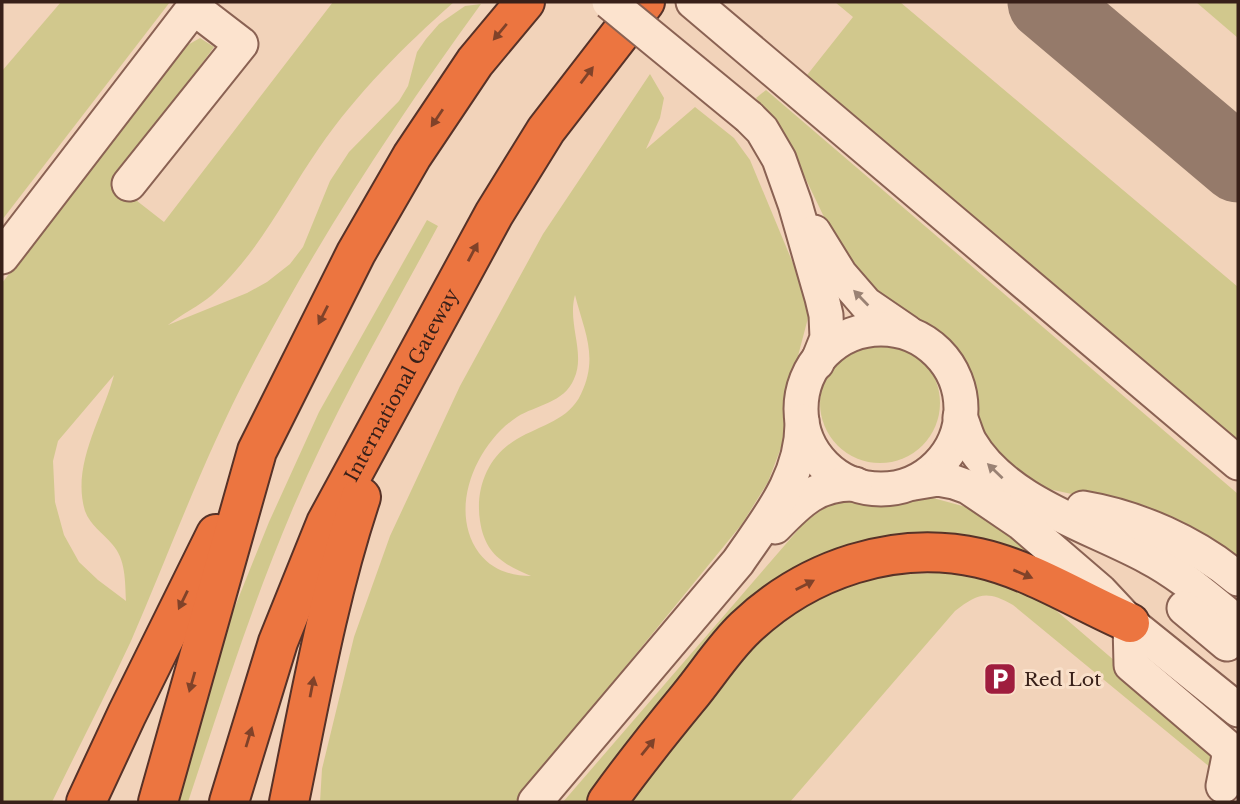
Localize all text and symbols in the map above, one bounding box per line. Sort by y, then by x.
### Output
one-way arrow [493,23,508,40]
one-way arrow [580,66,594,84]
one-way arrow [431,109,444,128]
one-way arrow [467,243,479,262]
street label: International Gateway [339,284,463,485]
one-way arrow [854,290,870,307]
one-way arrow [318,306,330,326]
one-way arrow [987,463,1004,479]
one-way arrow [1012,569,1033,580]
one-way arrow [795,580,815,592]
one-way arrow [178,590,189,610]
parking icon: Red Lot [981,660,1019,698]
place label: Red Lot [1024,668,1102,691]
one-way arrow [187,671,197,692]
one-way arrow [307,676,318,698]
one-way arrow [245,726,255,747]
one-way arrow [640,739,655,757]

